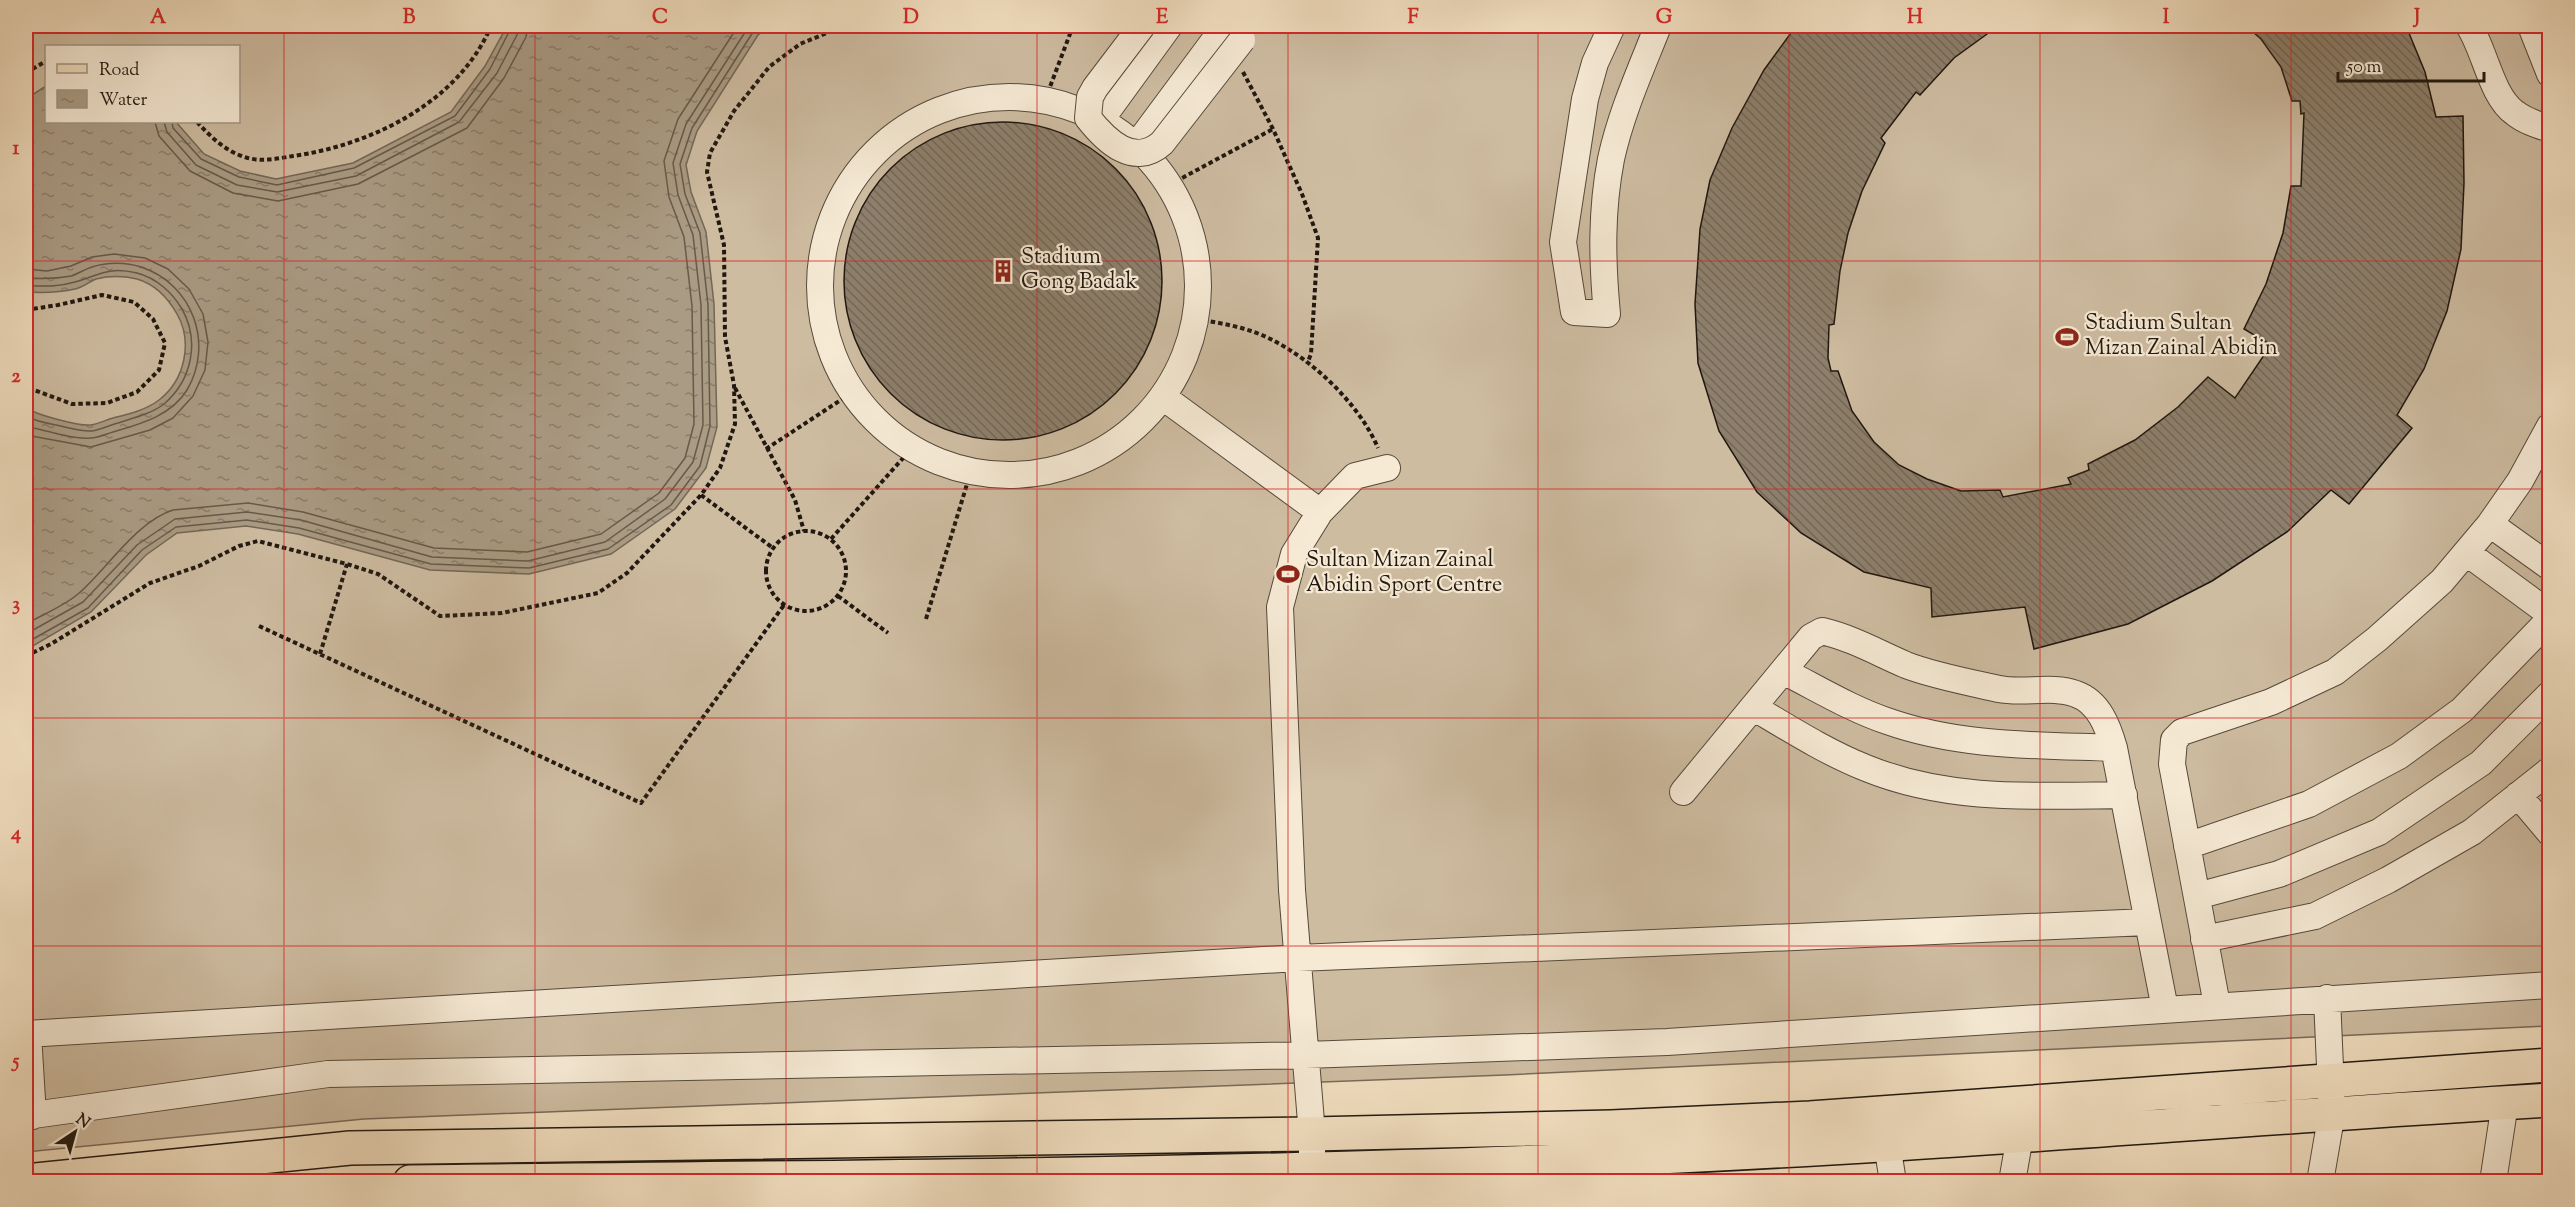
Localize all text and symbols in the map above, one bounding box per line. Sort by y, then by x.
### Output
text: A [150,4,167,33]
text: B [403,4,416,33]
text: C [652,4,668,33]
text: D [903,4,919,33]
text: E [1156,4,1169,33]
text: F [1407,4,1419,33]
text: G [1656,4,1673,33]
text: H [1907,4,1923,33]
text: I [2163,4,2170,33]
text: J [2412,4,2420,33]
legend [45,45,240,123]
scale bar [2338,45,2484,83]
text: 50 m [2346,55,2382,81]
text: Road [99,58,139,84]
text: Water [99,88,148,114]
text: 1 [13,135,20,164]
place label: Stadium Gong Badak [1021,242,1138,299]
building icon: Stadium Gong Badak [990,258,1016,284]
place label: Stadium Sultan Mizan Zainal Abidin [2085,308,2278,365]
sports icon: Stadium Sultan Mizan Zainal Abidin [2054,324,2080,350]
text: 2 [11,363,21,392]
place label: Sultan Mizan Zainal Abidin Sport Centre [1306,545,1502,602]
sports icon: Sultan Mizan Zainal Abidin Sport Centre [1275,561,1301,587]
text: 3 [12,591,20,620]
text: 4 [10,820,21,849]
text: 5 [11,1048,20,1077]
north arrow [45,1102,105,1162]
text: N [70,1109,94,1135]

